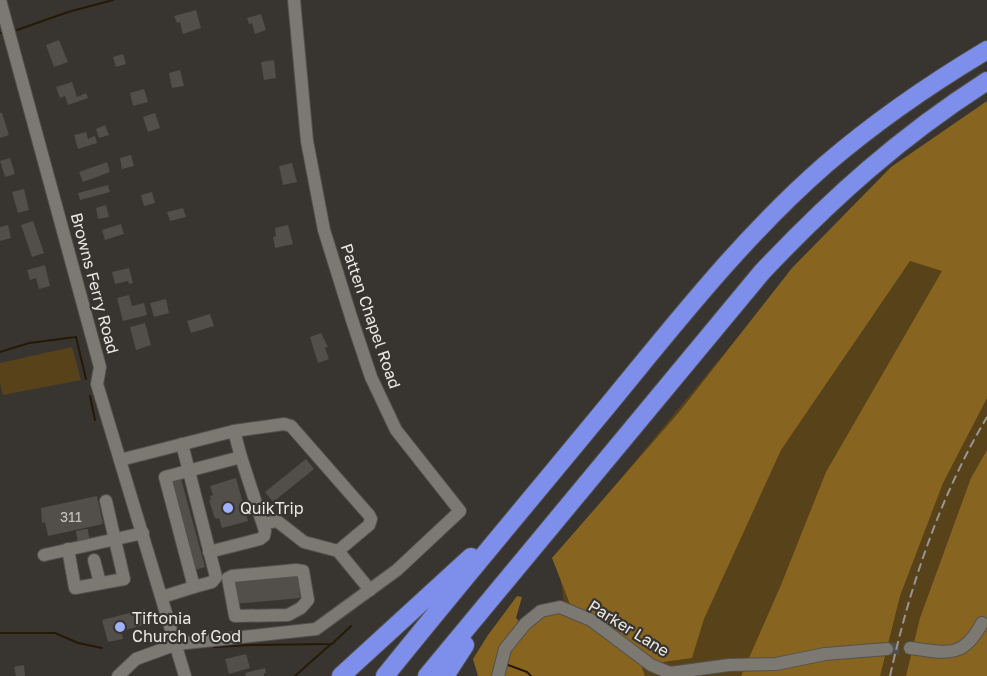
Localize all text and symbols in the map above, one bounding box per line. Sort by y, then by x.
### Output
street label: Browns Ferry Road [67,210,123,356]
street label: Patten Chapel Road [337,241,405,391]
place label: QuikTrip [240,498,304,518]
marker: QuikTrip [221,501,235,515]
house number: 311 [60,508,82,525]
street label: Parker Lane [585,595,673,661]
place label: Tiftonia Church of God [132,608,241,646]
marker: Tiftonia Church of God [113,620,127,634]

